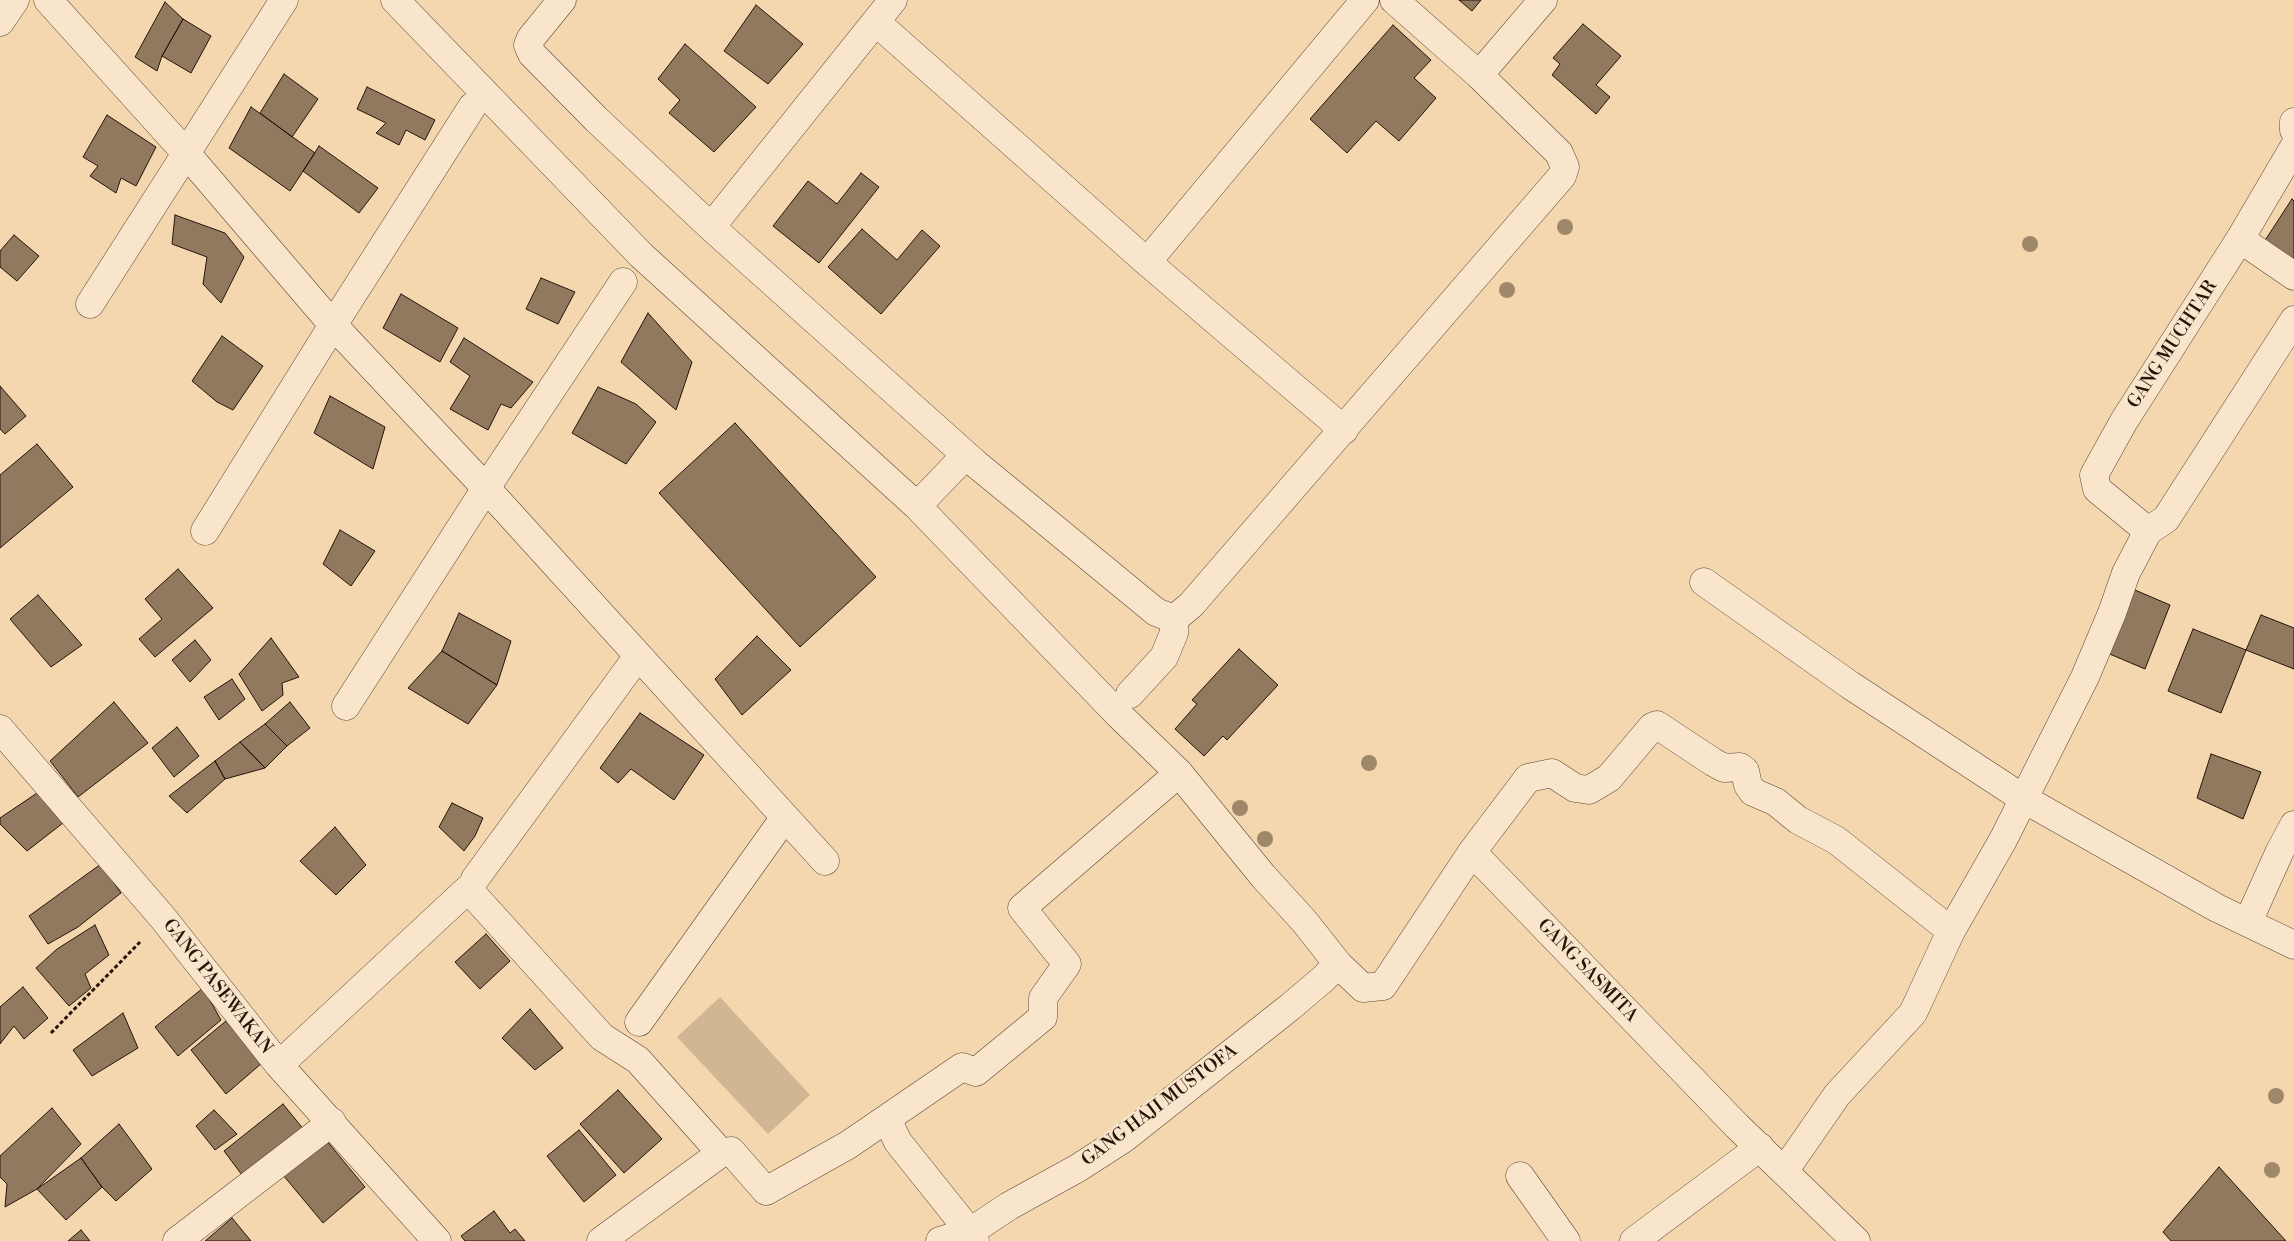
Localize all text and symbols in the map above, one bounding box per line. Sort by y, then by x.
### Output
street label: GANG MUCHTAR [2124,277,2222,413]
street label: GANG PASEWAKAN [158,915,276,1059]
street label: GANG SASMITA [1532,915,1642,1027]
street label: GANG HAJI MUSTOFA [1078,1040,1242,1172]

